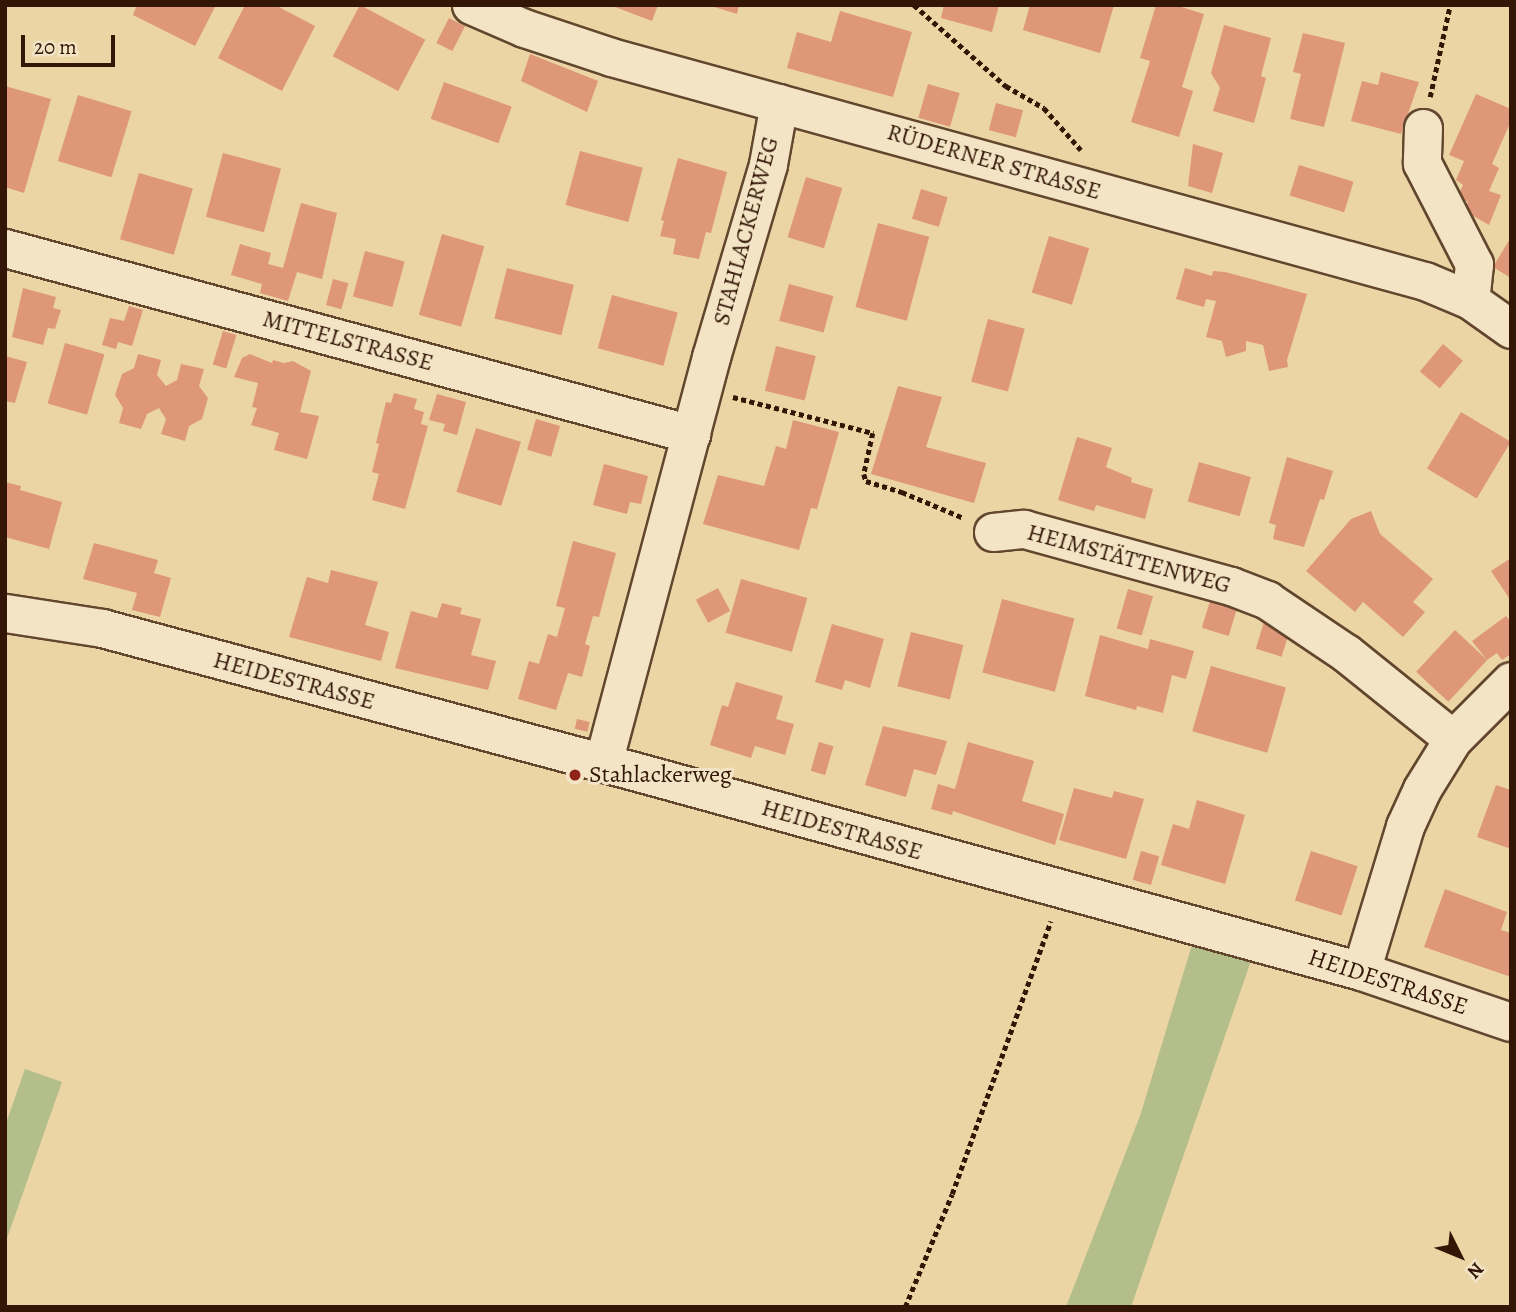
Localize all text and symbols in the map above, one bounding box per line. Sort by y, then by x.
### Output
scale bar [24,21,119,65]
text: 20 m [34,33,77,61]
street label: RÜDERNER STRASSE [884,118,1104,206]
street label: STAHLACKERWEG [707,133,785,329]
street label: MITTELSTRASSE [260,304,436,378]
street label: HEIMSTÄTTENWEG [1024,518,1234,600]
street label: HEIDESTRASSE [210,646,378,716]
place label: Stahlackerweg [589,761,732,789]
marker: Stahlackerweg [567,767,583,783]
street label: HEIDESTRASSE [758,793,926,867]
street label: HEIDESTRASSE [1305,943,1471,1021]
north arrow [1425,1221,1495,1291]
text: N [1461,1256,1490,1284]

